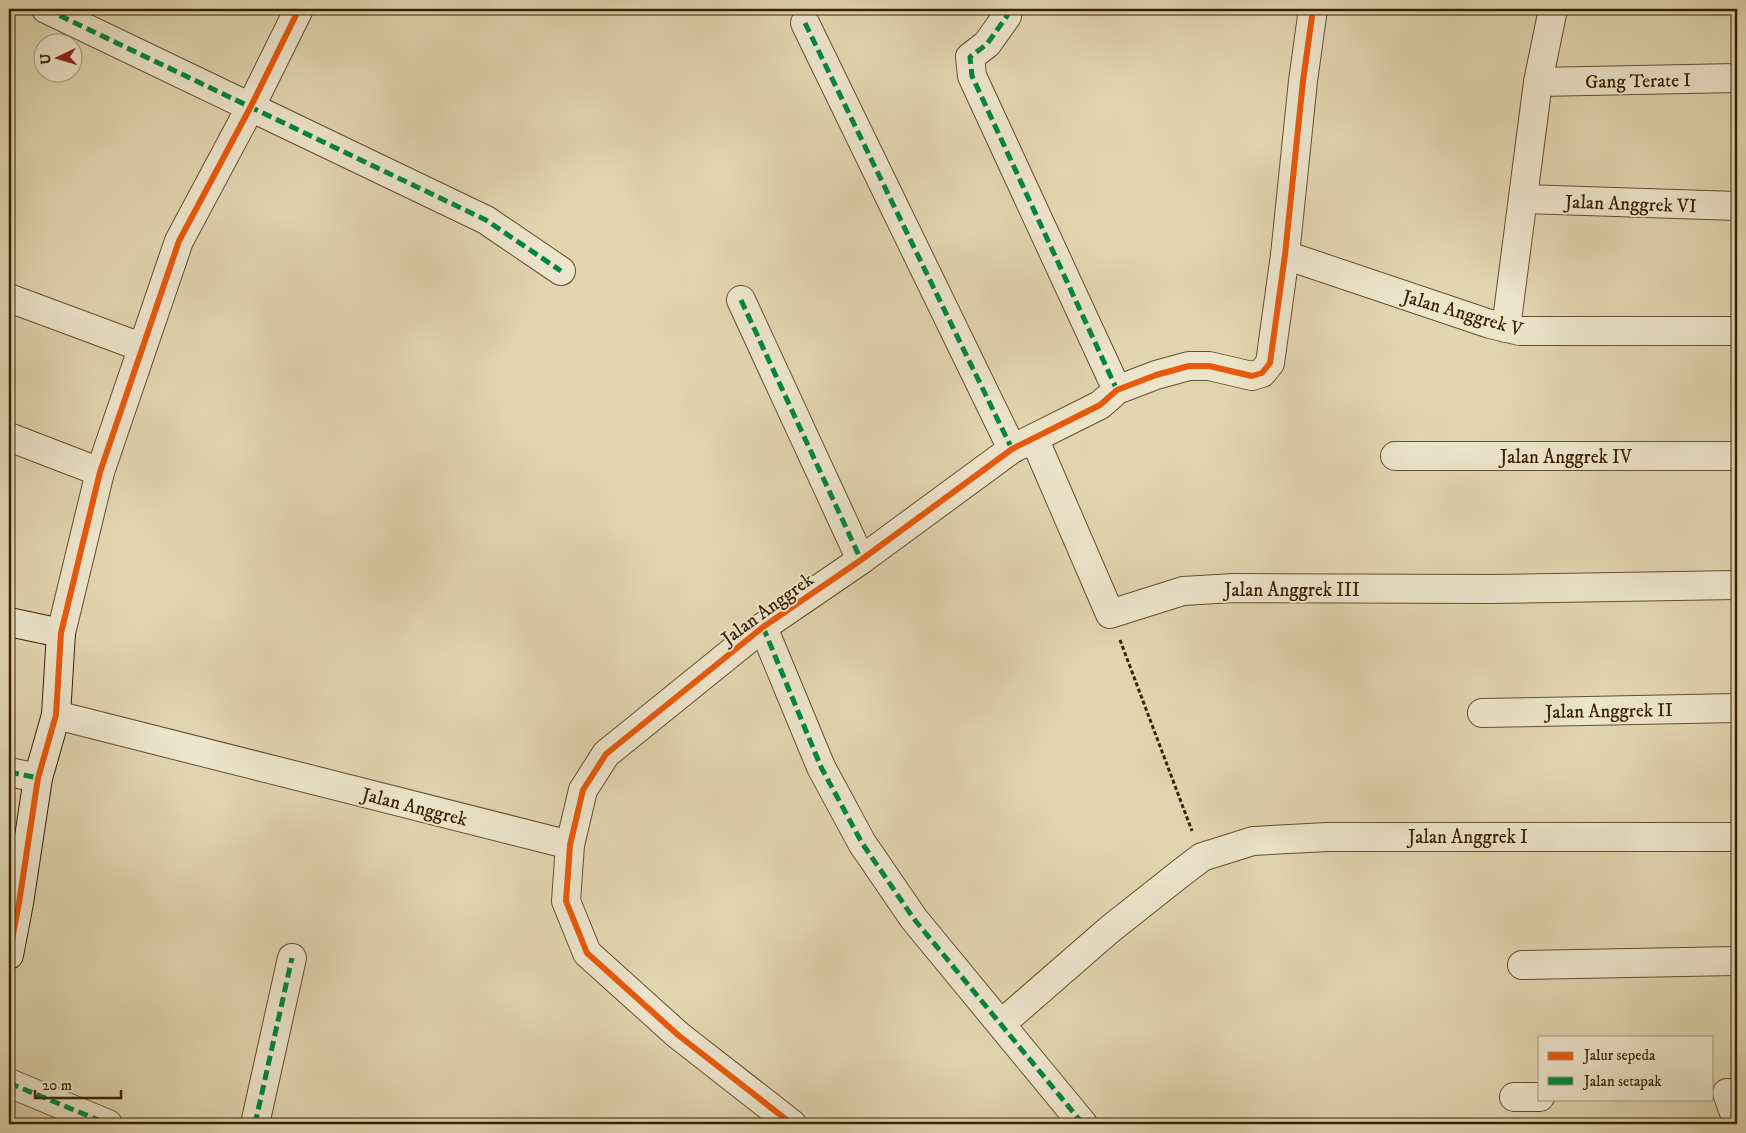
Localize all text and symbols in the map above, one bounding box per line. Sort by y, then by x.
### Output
north arrow [32,32,82,82]
text: U [37,53,55,65]
street label: Gang Terate I [1585,69,1691,94]
street label: Jalan Anggrek VI [1563,191,1697,218]
street label: Jalan Anggrek V [1398,285,1526,342]
street label: Jalan Anggrek IV [1498,446,1633,469]
street label: Jalan Anggrek [716,568,819,651]
street label: Jalan Anggrek III [1222,579,1360,602]
street label: Jalan Anggrek II [1543,699,1673,724]
street label: Jalan Anggrek [358,783,470,832]
street label: Jalan Anggrek I [1406,826,1528,849]
legend [1538,1036,1714,1100]
text: Jalur sepeda [1582,1046,1656,1065]
scale bar [35,1068,121,1100]
text: Jalan setapak [1582,1072,1662,1091]
text: 20 m [42,1076,72,1095]

